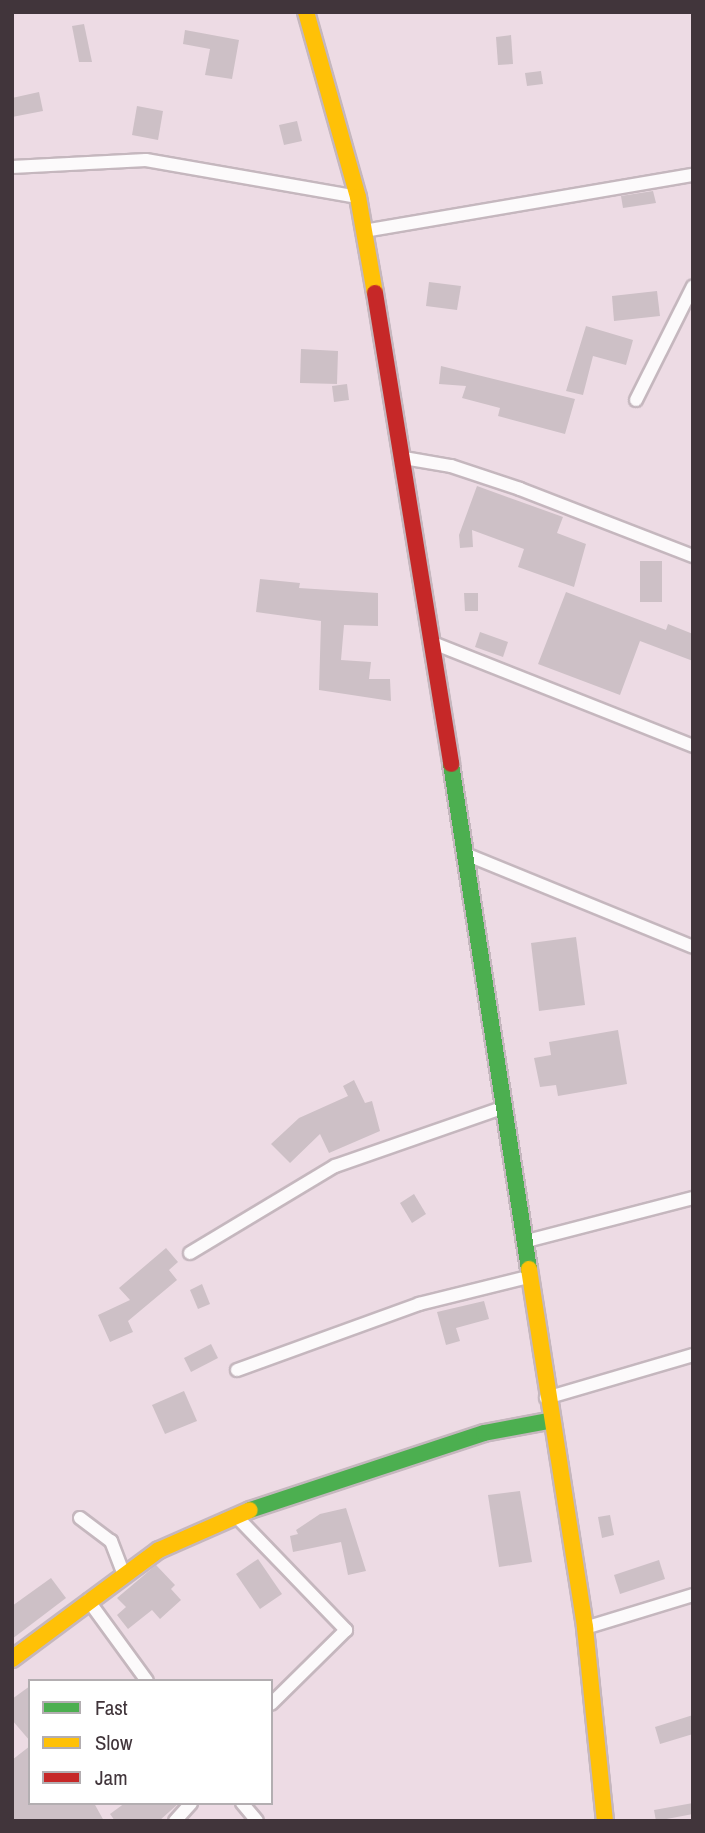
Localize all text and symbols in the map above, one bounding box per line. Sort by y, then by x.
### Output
legend [28,1679,273,1805]
text: Fast [95,1693,128,1722]
text: Slow [95,1728,132,1757]
text: Jam [95,1763,128,1792]

